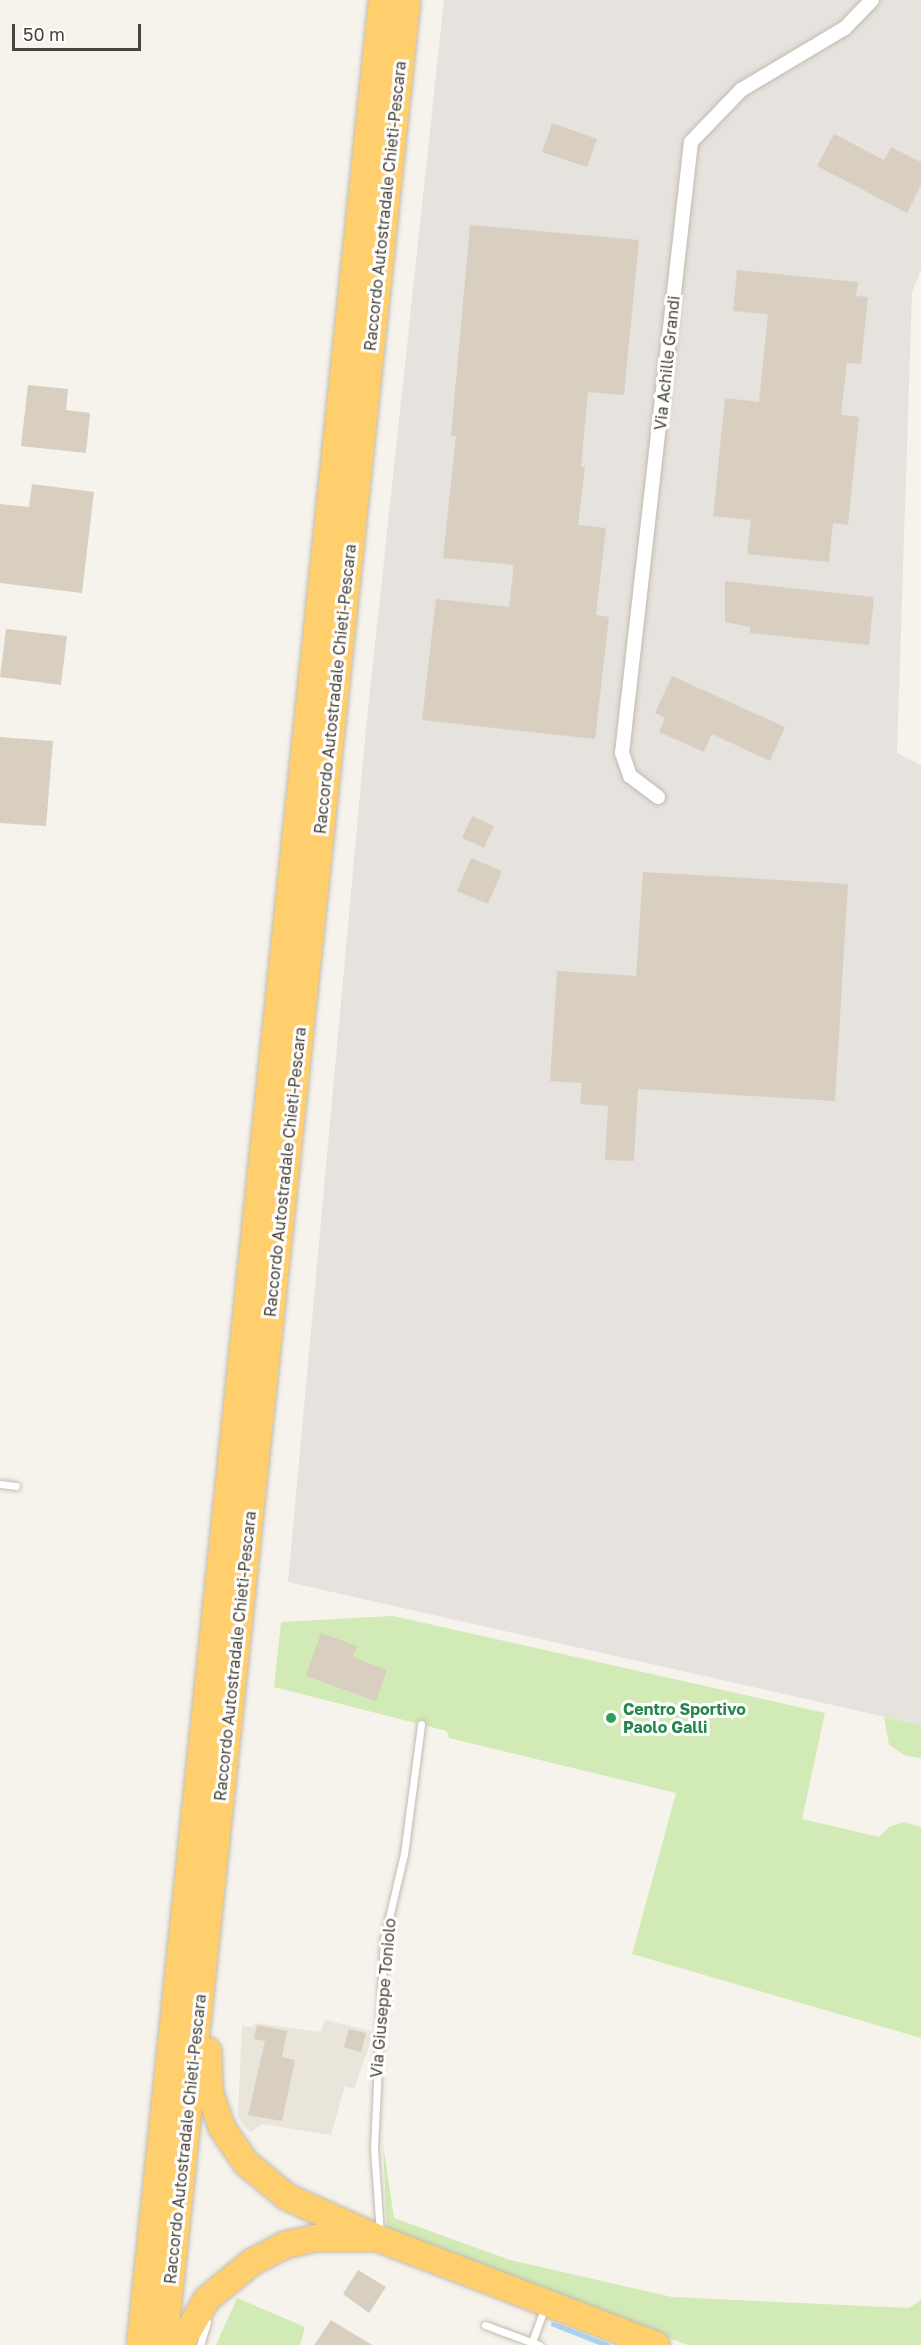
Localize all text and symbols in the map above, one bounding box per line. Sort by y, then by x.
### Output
scale bar [15,12,144,50]
text: 50 m [23,23,65,45]
street label: Raccordo Autostradale Chieti-Pescara [360,60,410,352]
street label: Via Achille Grandi [650,295,684,431]
street label: Raccordo Autostradale Chieti-Pescara [310,543,360,835]
street label: Raccordo Autostradale Chieti-Pescara [260,1026,310,1318]
street label: Raccordo Autostradale Chieti-Pescara [210,1510,260,1802]
place label: Centro Sportivo Paolo Galli [623,1699,746,1737]
marker: Centro Sportivo Paolo Galli [604,1711,618,1725]
street label: Via Giuseppe Toniolo [366,1917,400,2079]
street label: Raccordo Autostradale Chieti-Pescara [160,1993,210,2285]

